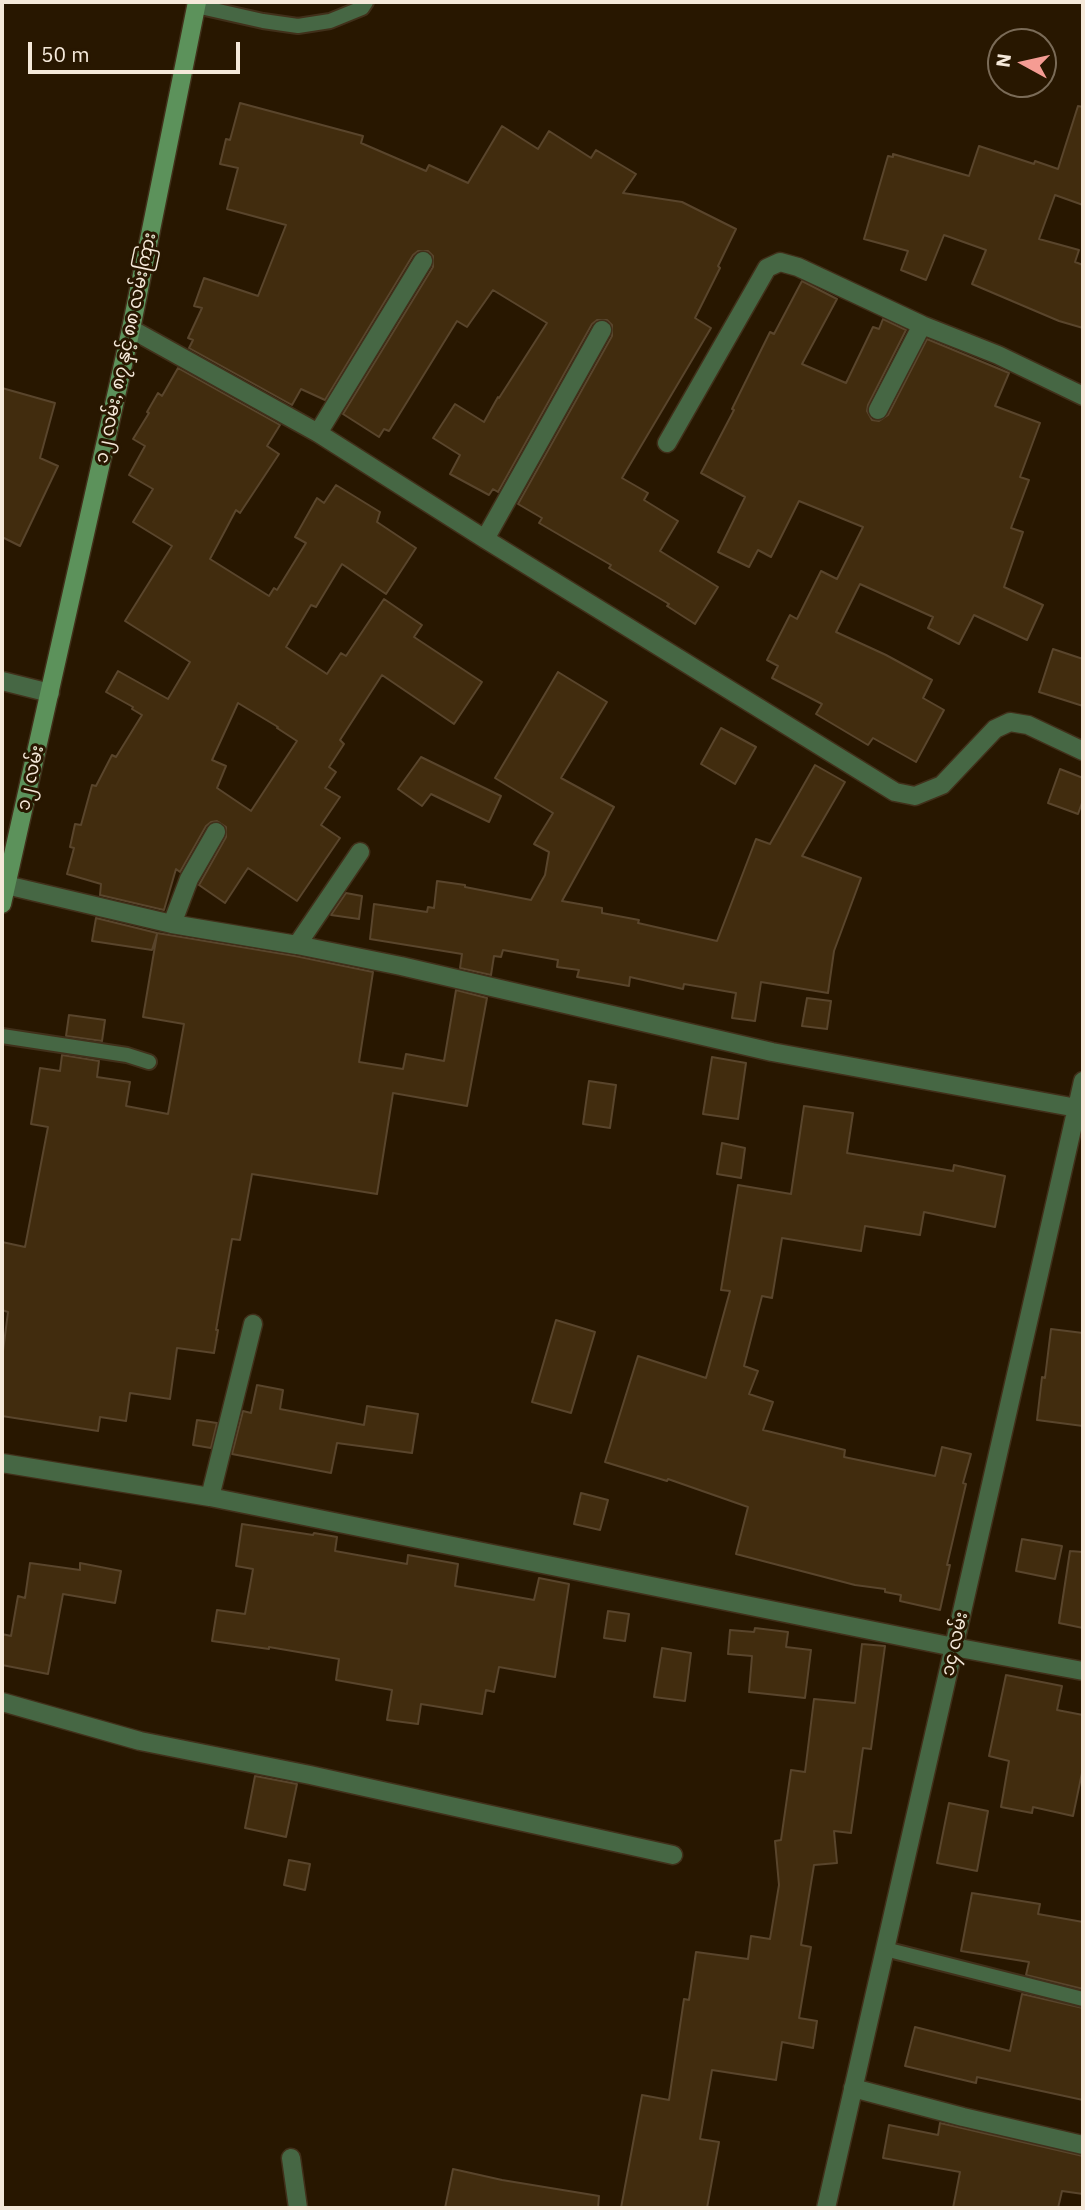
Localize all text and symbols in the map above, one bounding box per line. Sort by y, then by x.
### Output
scale bar [32,28,243,72]
north arrow [987,28,1057,98]
text: 50 m [41,40,90,68]
text: N [990,52,1016,69]
street label: ၁၂ လမ်း, ၈၇ နှင့် ၈၈ လမ်းကြား [91,231,161,465]
street label: ၁၂ လမ်း [13,743,49,813]
street label: ၁၄ လမ်း [937,1610,973,1678]

